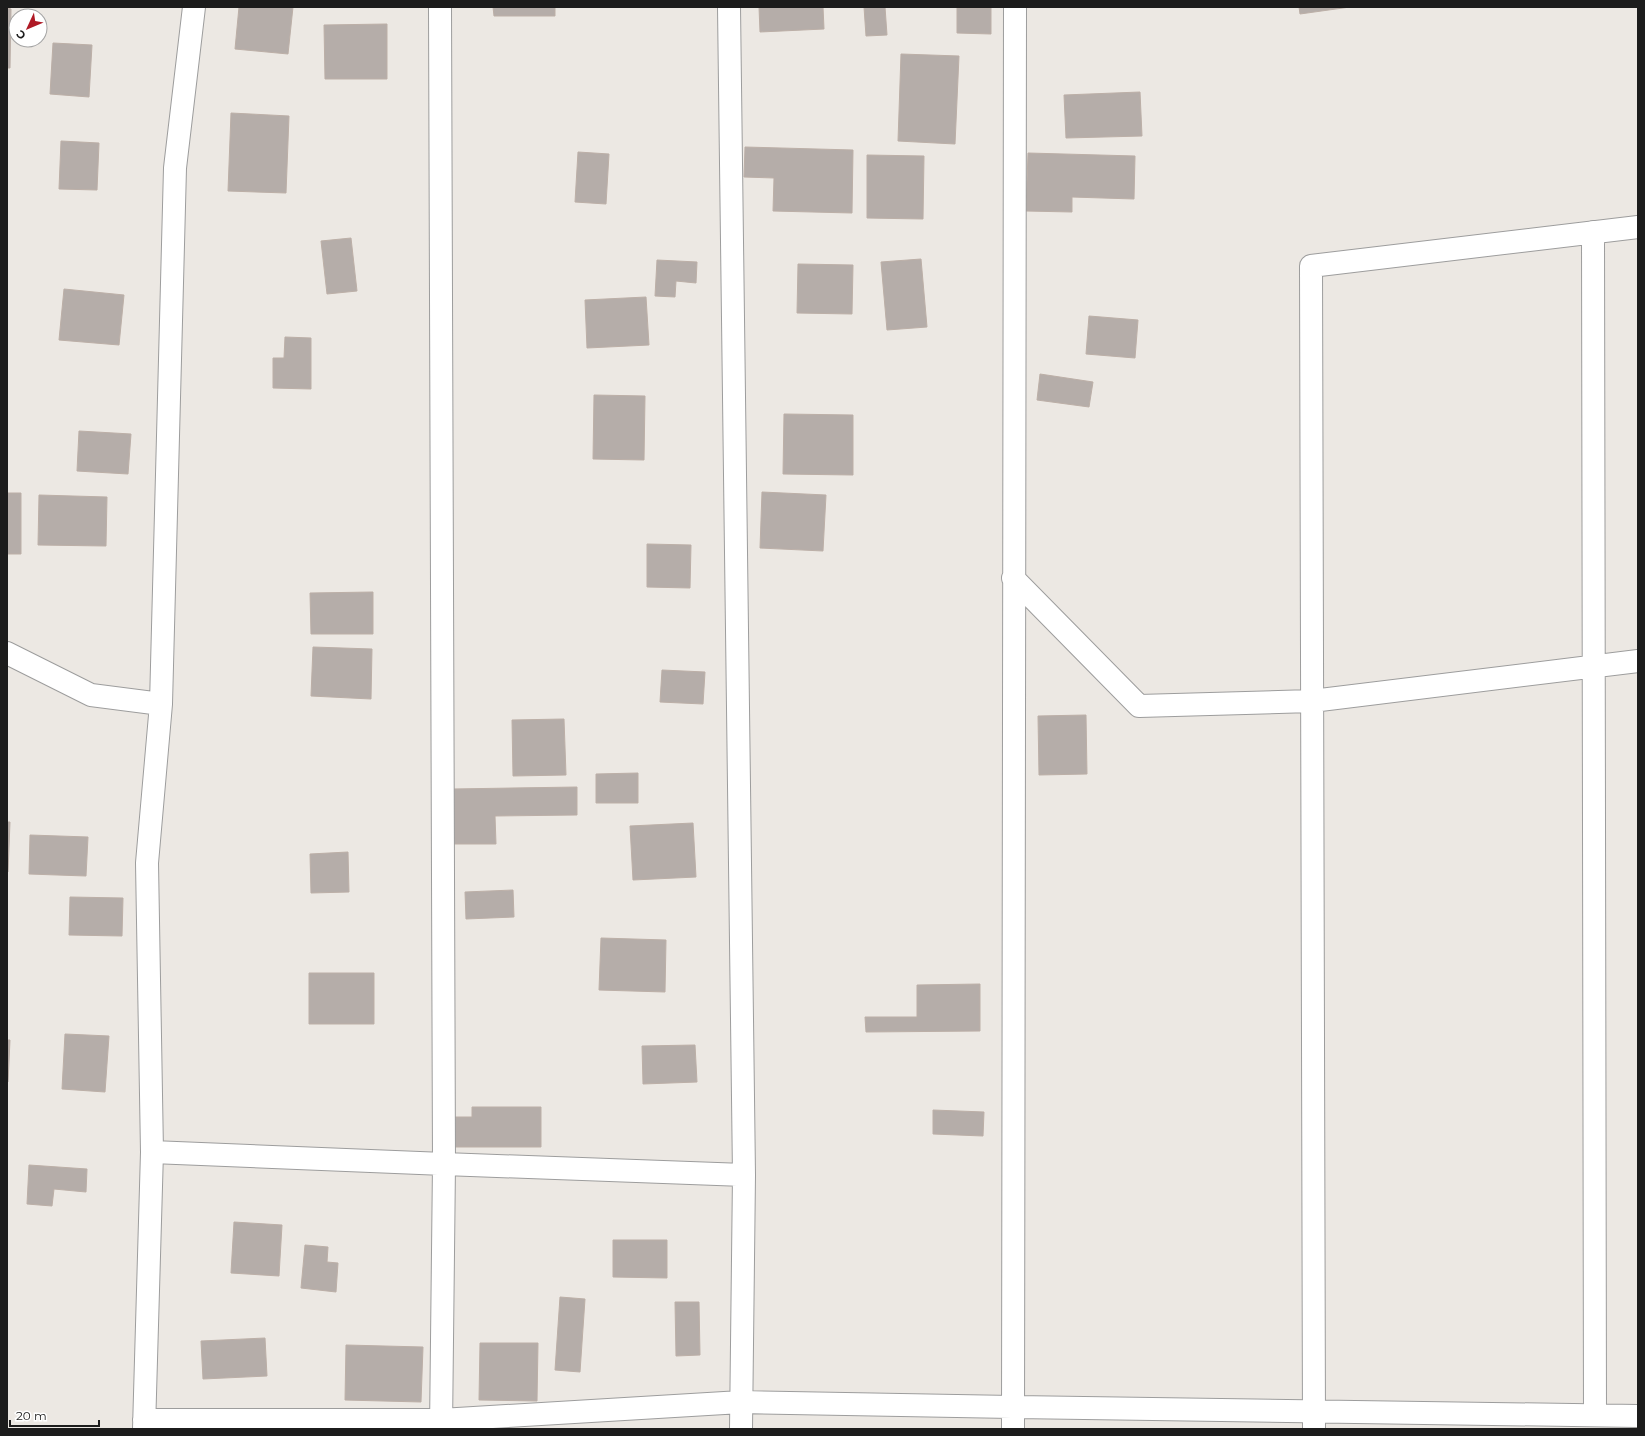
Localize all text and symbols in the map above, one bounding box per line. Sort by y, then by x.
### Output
north arrow [8,8,48,48]
text: С [13,27,29,43]
scale bar [10,1402,99,1428]
text: 20 m [16,1408,47,1423]

